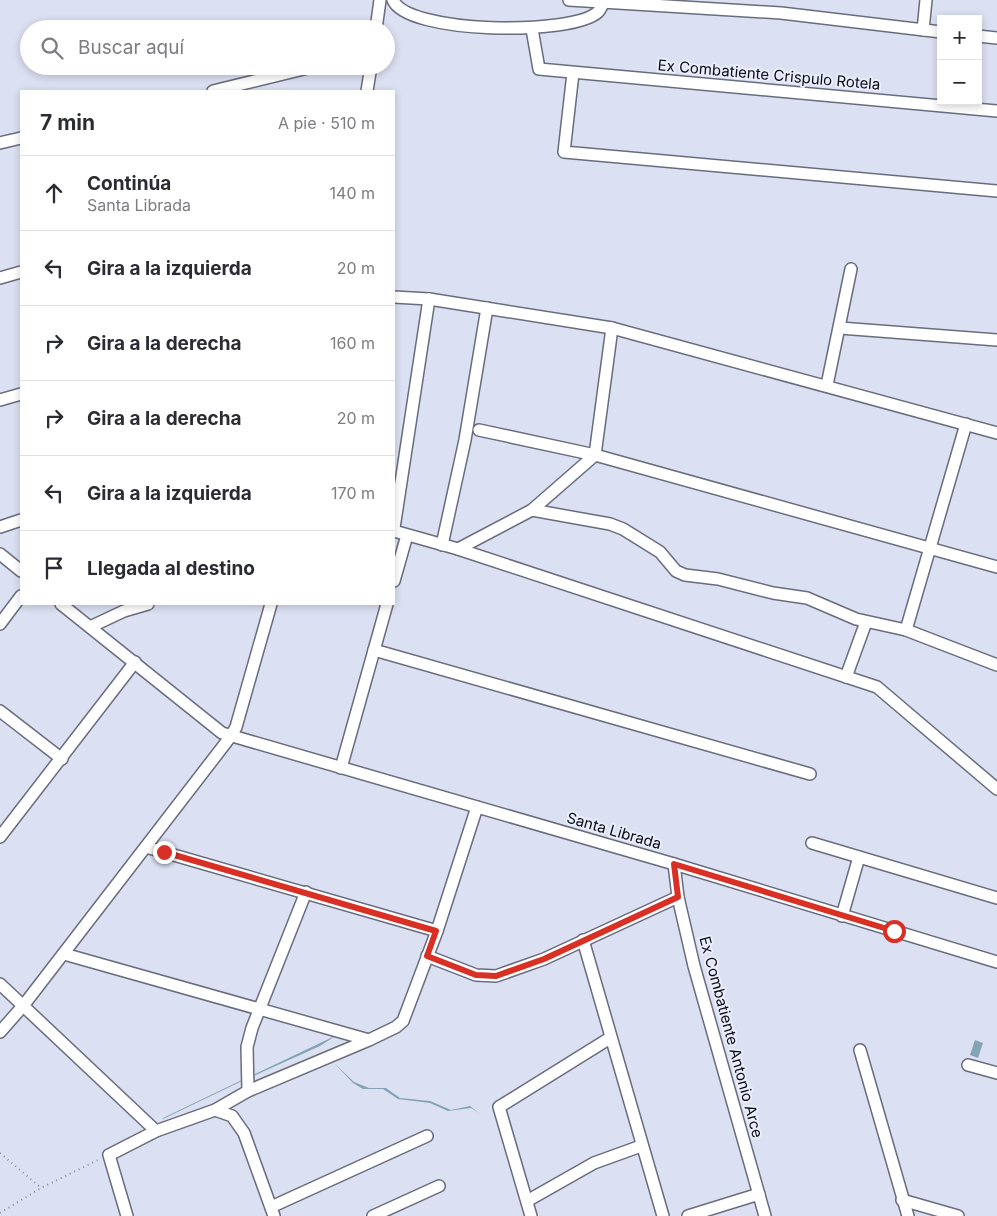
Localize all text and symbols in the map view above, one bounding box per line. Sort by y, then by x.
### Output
map controls [937,15,982,105]
button: + [937,15,982,60]
search box [20,20,395,75]
icon: search [38,34,66,62]
text: Buscar aquí [78,36,184,59]
street label: Ex Combatiente Crispulo Rotela [657,55,881,94]
button: − [937,60,982,105]
text: 7 min [40,110,95,135]
text: A pie · 510 m [278,113,375,133]
text: Continúa [87,172,171,195]
icon: ahead [40,179,68,207]
text: 140 m [330,183,375,203]
text: Santa Librada [87,195,191,215]
icon: left [40,254,68,282]
text: Gira a la izquierda [87,257,252,280]
text: 20 m [337,258,375,278]
icon: right [40,329,68,357]
text: Gira a la derecha [87,332,242,355]
text: 160 m [330,333,375,353]
icon: right [40,404,68,432]
text: Gira a la derecha [87,407,242,430]
text: 20 m [337,408,375,428]
icon: left [40,479,68,507]
text: Gira a la izquierda [87,482,252,505]
text: 170 m [331,483,375,503]
icon: arrive [40,554,68,582]
text: Llegada al destino [87,557,255,580]
street label: Santa Librada [565,808,664,853]
route end [153,841,176,864]
route start [883,920,906,943]
street label: Ex Combatiente Antonio Arce [695,934,768,1140]

